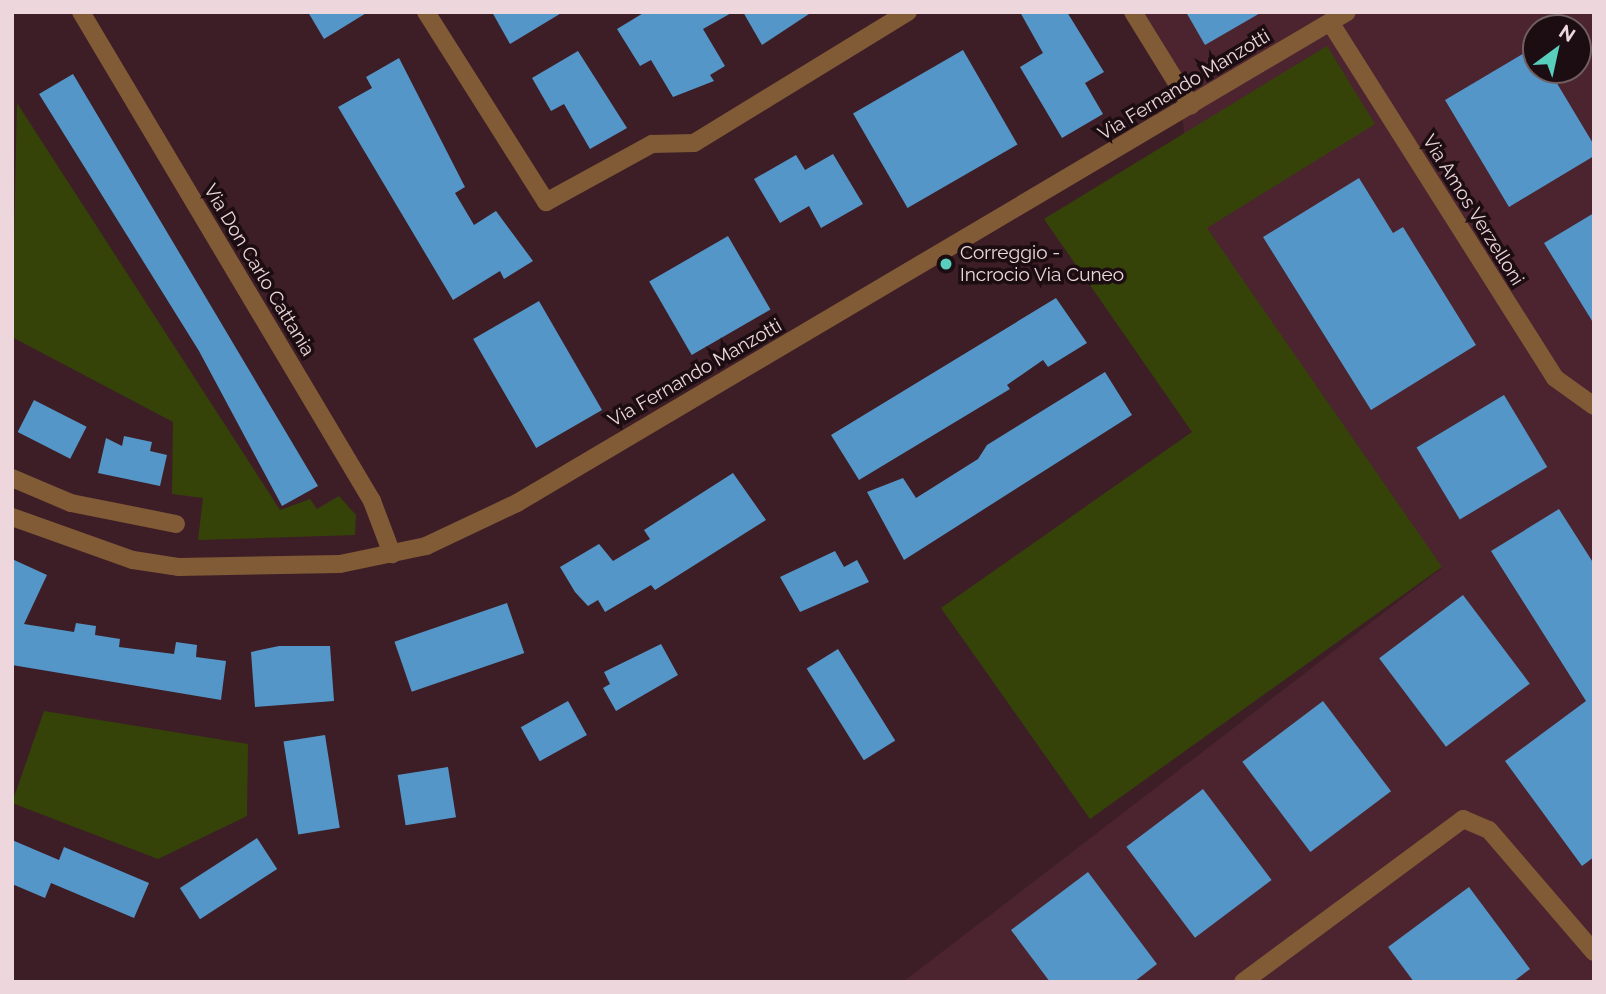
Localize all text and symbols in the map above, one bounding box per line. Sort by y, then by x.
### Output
north arrow [1522,14,1592,84]
text: N [1555,20,1579,46]
street label: Via Fernando Manzotti [1094,25,1274,145]
street label: Via Amos Verzelloni [1417,130,1529,290]
street label: Via Don Carlo Cattania [199,180,319,360]
place label: Correggio - Incrocio Via Cuneo [960,242,1125,286]
marker: Correggio - Incrocio Via Cuneo [938,256,954,272]
street label: Via Fernando Manzotti [604,314,786,432]

